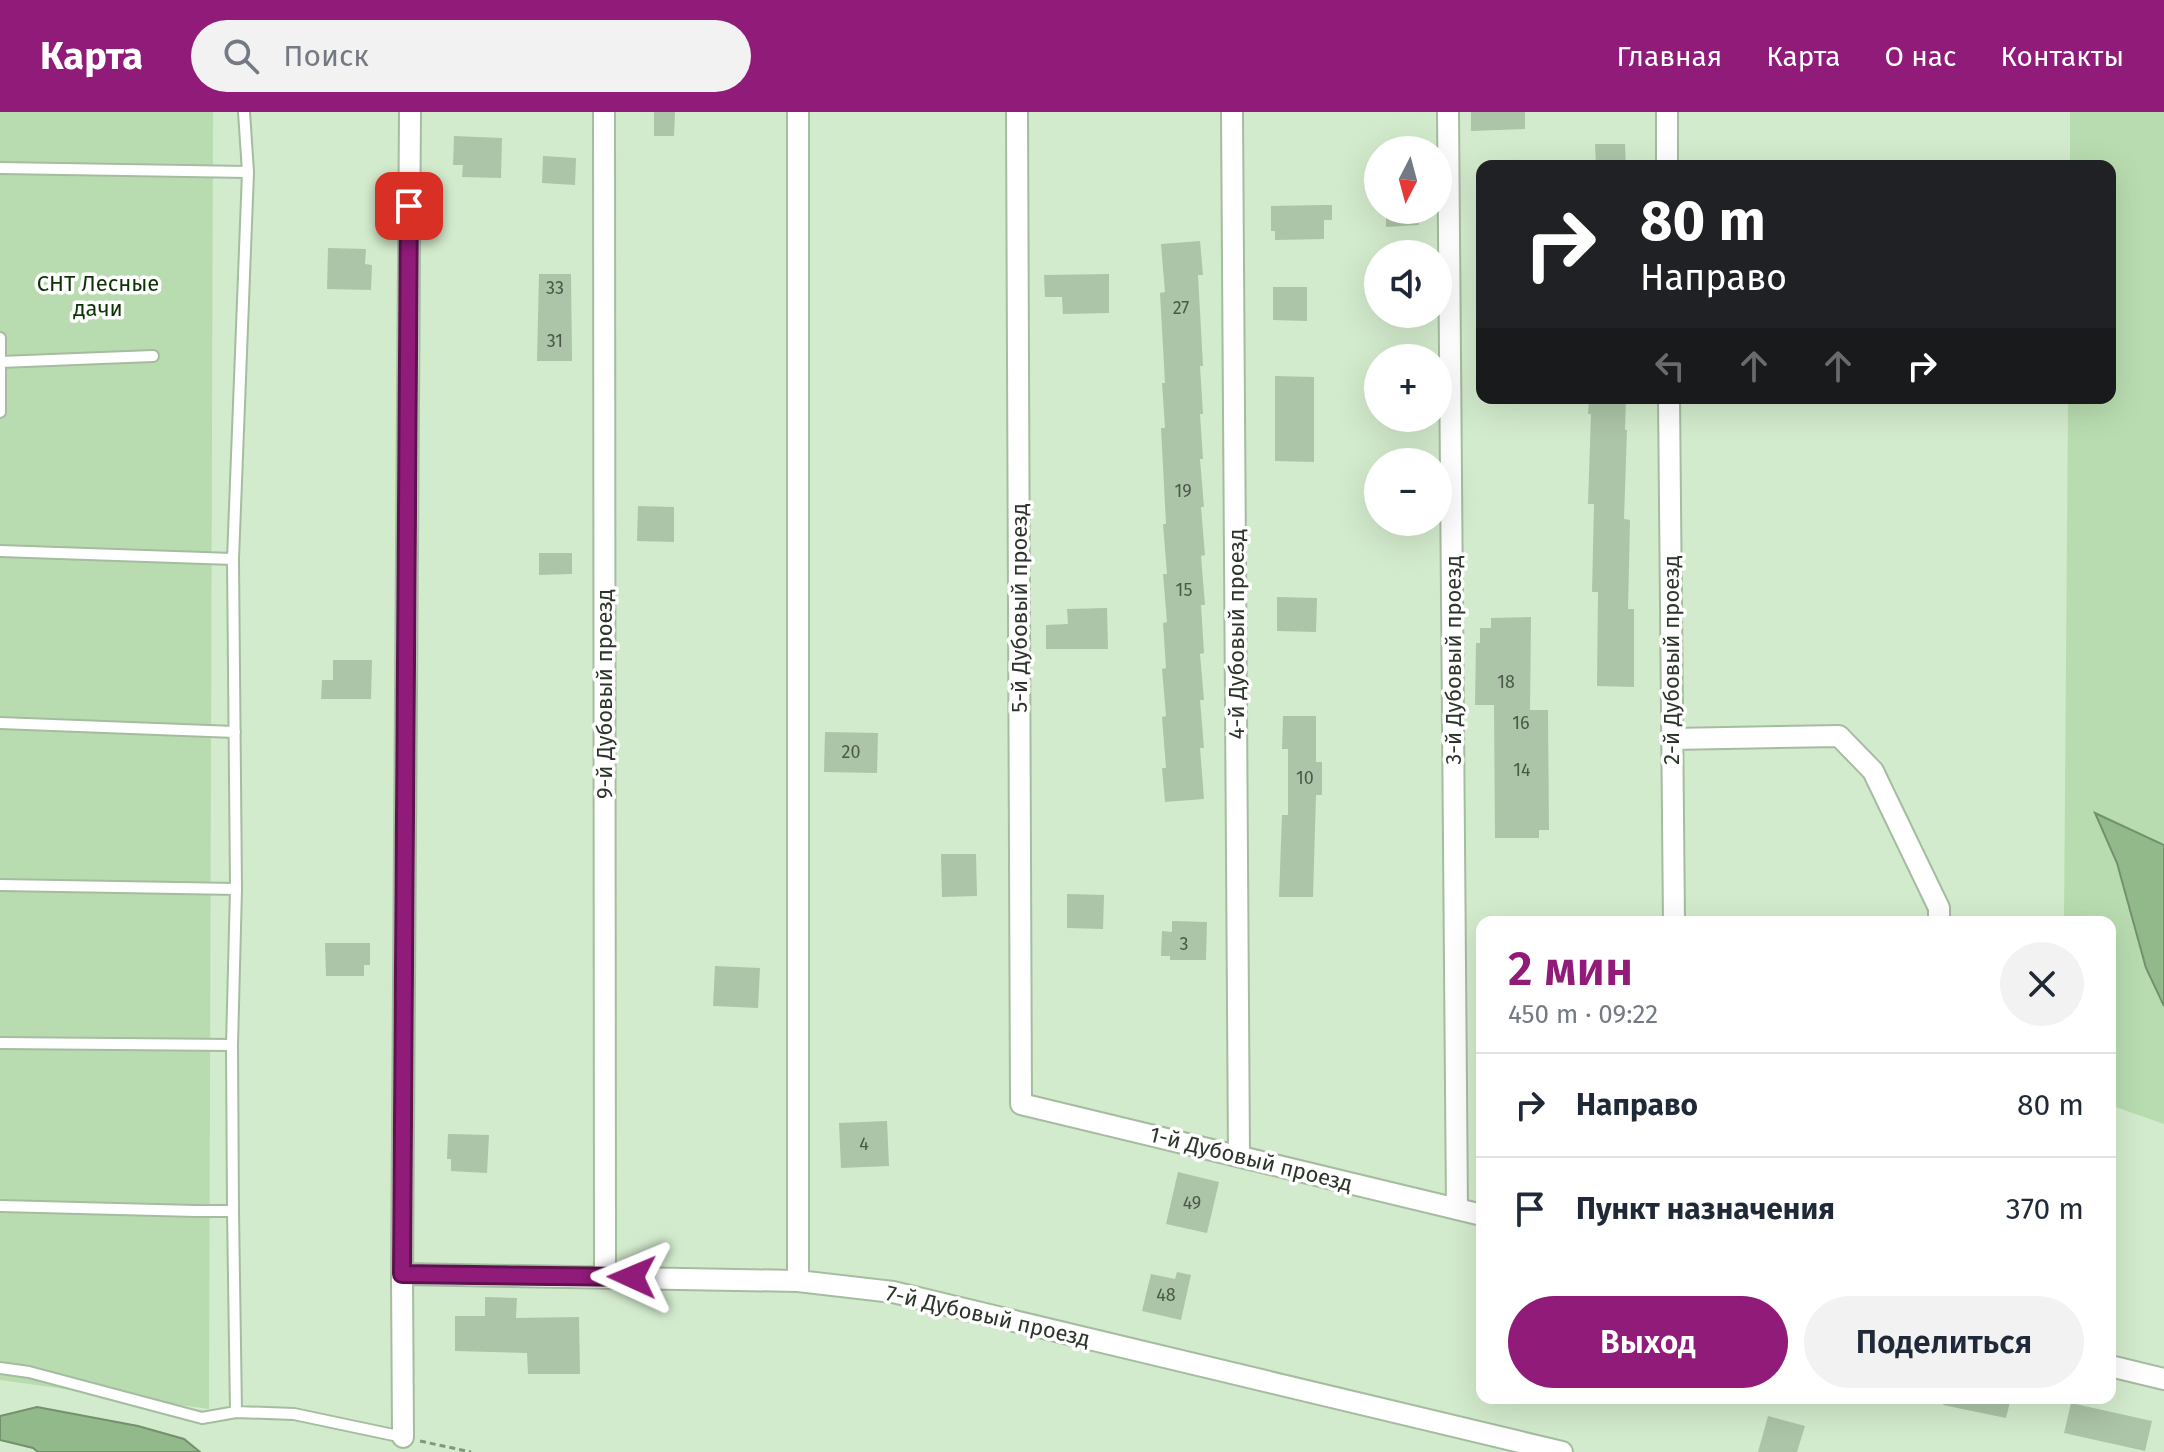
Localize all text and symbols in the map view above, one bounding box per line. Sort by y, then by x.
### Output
search box [191,20,751,92]
text: Карта [40,33,143,79]
icon: search [219,34,263,78]
text: Поиск [283,38,369,74]
text: Главная [1616,40,1722,73]
text: Карта [1766,40,1840,73]
text: О нас [1884,40,1956,73]
text: Контакты [2000,40,2124,73]
north arrow [1364,136,1452,224]
map controls [1364,136,1452,536]
pin [375,172,443,240]
icon: arrive [387,184,431,228]
text: 80 m [1640,188,1766,255]
icon: right [1508,192,1612,296]
button: sound [1364,240,1452,328]
text: Направо [1640,256,1787,300]
park label: СНТ Лесные дачи [37,270,159,322]
house number: 33 [546,277,564,299]
house number: 27 [1173,297,1189,319]
house number: 31 [547,330,563,352]
button: + [1364,344,1452,432]
icon: left [1648,344,1692,388]
icon: ahead [1732,344,1776,388]
icon: ahead [1816,344,1860,388]
icon: right [1900,344,1944,388]
button: − [1364,448,1452,536]
house number: 19 [1174,480,1192,502]
street label: 5-й Дубовый проезд [1006,503,1033,713]
street label: 4-й Дубовый проезд [1223,529,1250,739]
street label: 3-й Дубовый проезд [1440,555,1467,765]
street label: 2-й Дубовый проезд [1658,555,1685,765]
house number: 15 [1176,579,1192,601]
street label: 9-й Дубовый проезд [591,589,618,799]
house number: 18 [1497,671,1515,693]
house number: 16 [1512,712,1530,734]
house number: 20 [842,741,860,763]
house number: 14 [1513,759,1531,781]
house number: 10 [1296,767,1314,789]
house number: 3 [1180,933,1188,955]
text: 2 мин [1508,940,1633,998]
button: close [2000,942,2084,1026]
text: 450 m · 09:22 [1508,999,1658,1030]
icon: right [1508,1083,1552,1127]
text: Направо [1576,1087,1698,1123]
text: 80 m [2017,1087,2084,1123]
street label: 1-й Дубовый проезд [1147,1121,1355,1197]
house number: 4 [859,1133,869,1155]
icon: arrive [1508,1187,1552,1231]
text: Пункт назначения [1576,1191,1835,1227]
text: 370 m [2006,1191,2084,1227]
house number: 49 [1183,1192,1201,1214]
position arrow [590,1235,674,1319]
street label: 7-й Дубовый проезд [883,1279,1093,1353]
house number: 48 [1156,1284,1176,1306]
button: Выход [1508,1296,1788,1388]
button: Поделиться [1804,1296,2084,1388]

